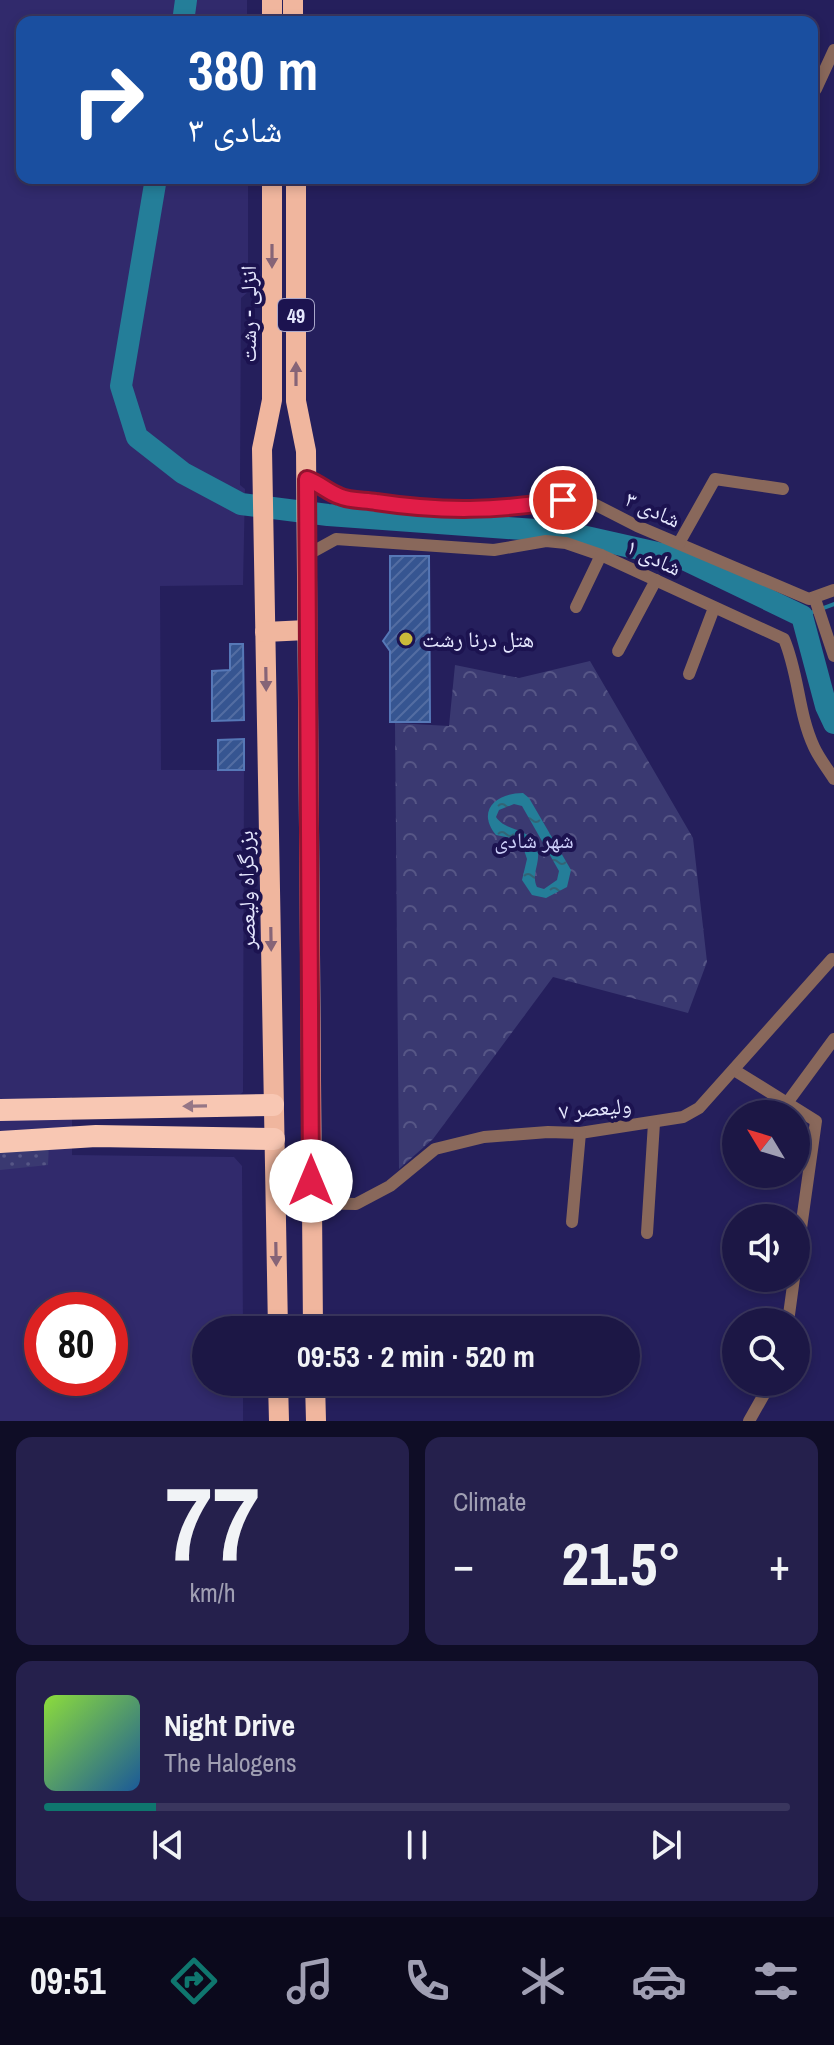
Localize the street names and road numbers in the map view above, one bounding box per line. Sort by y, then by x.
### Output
street label: انزلی - رشت [233,266,263,362]
road number: 49 [278,299,314,331]
street label: شادی ۳ [621,484,685,534]
street label: شادی ۱ [622,531,686,583]
street label: بزرگراه ولیعصر [230,830,262,951]
street label: ولیعصر ۷ [557,1090,633,1126]

